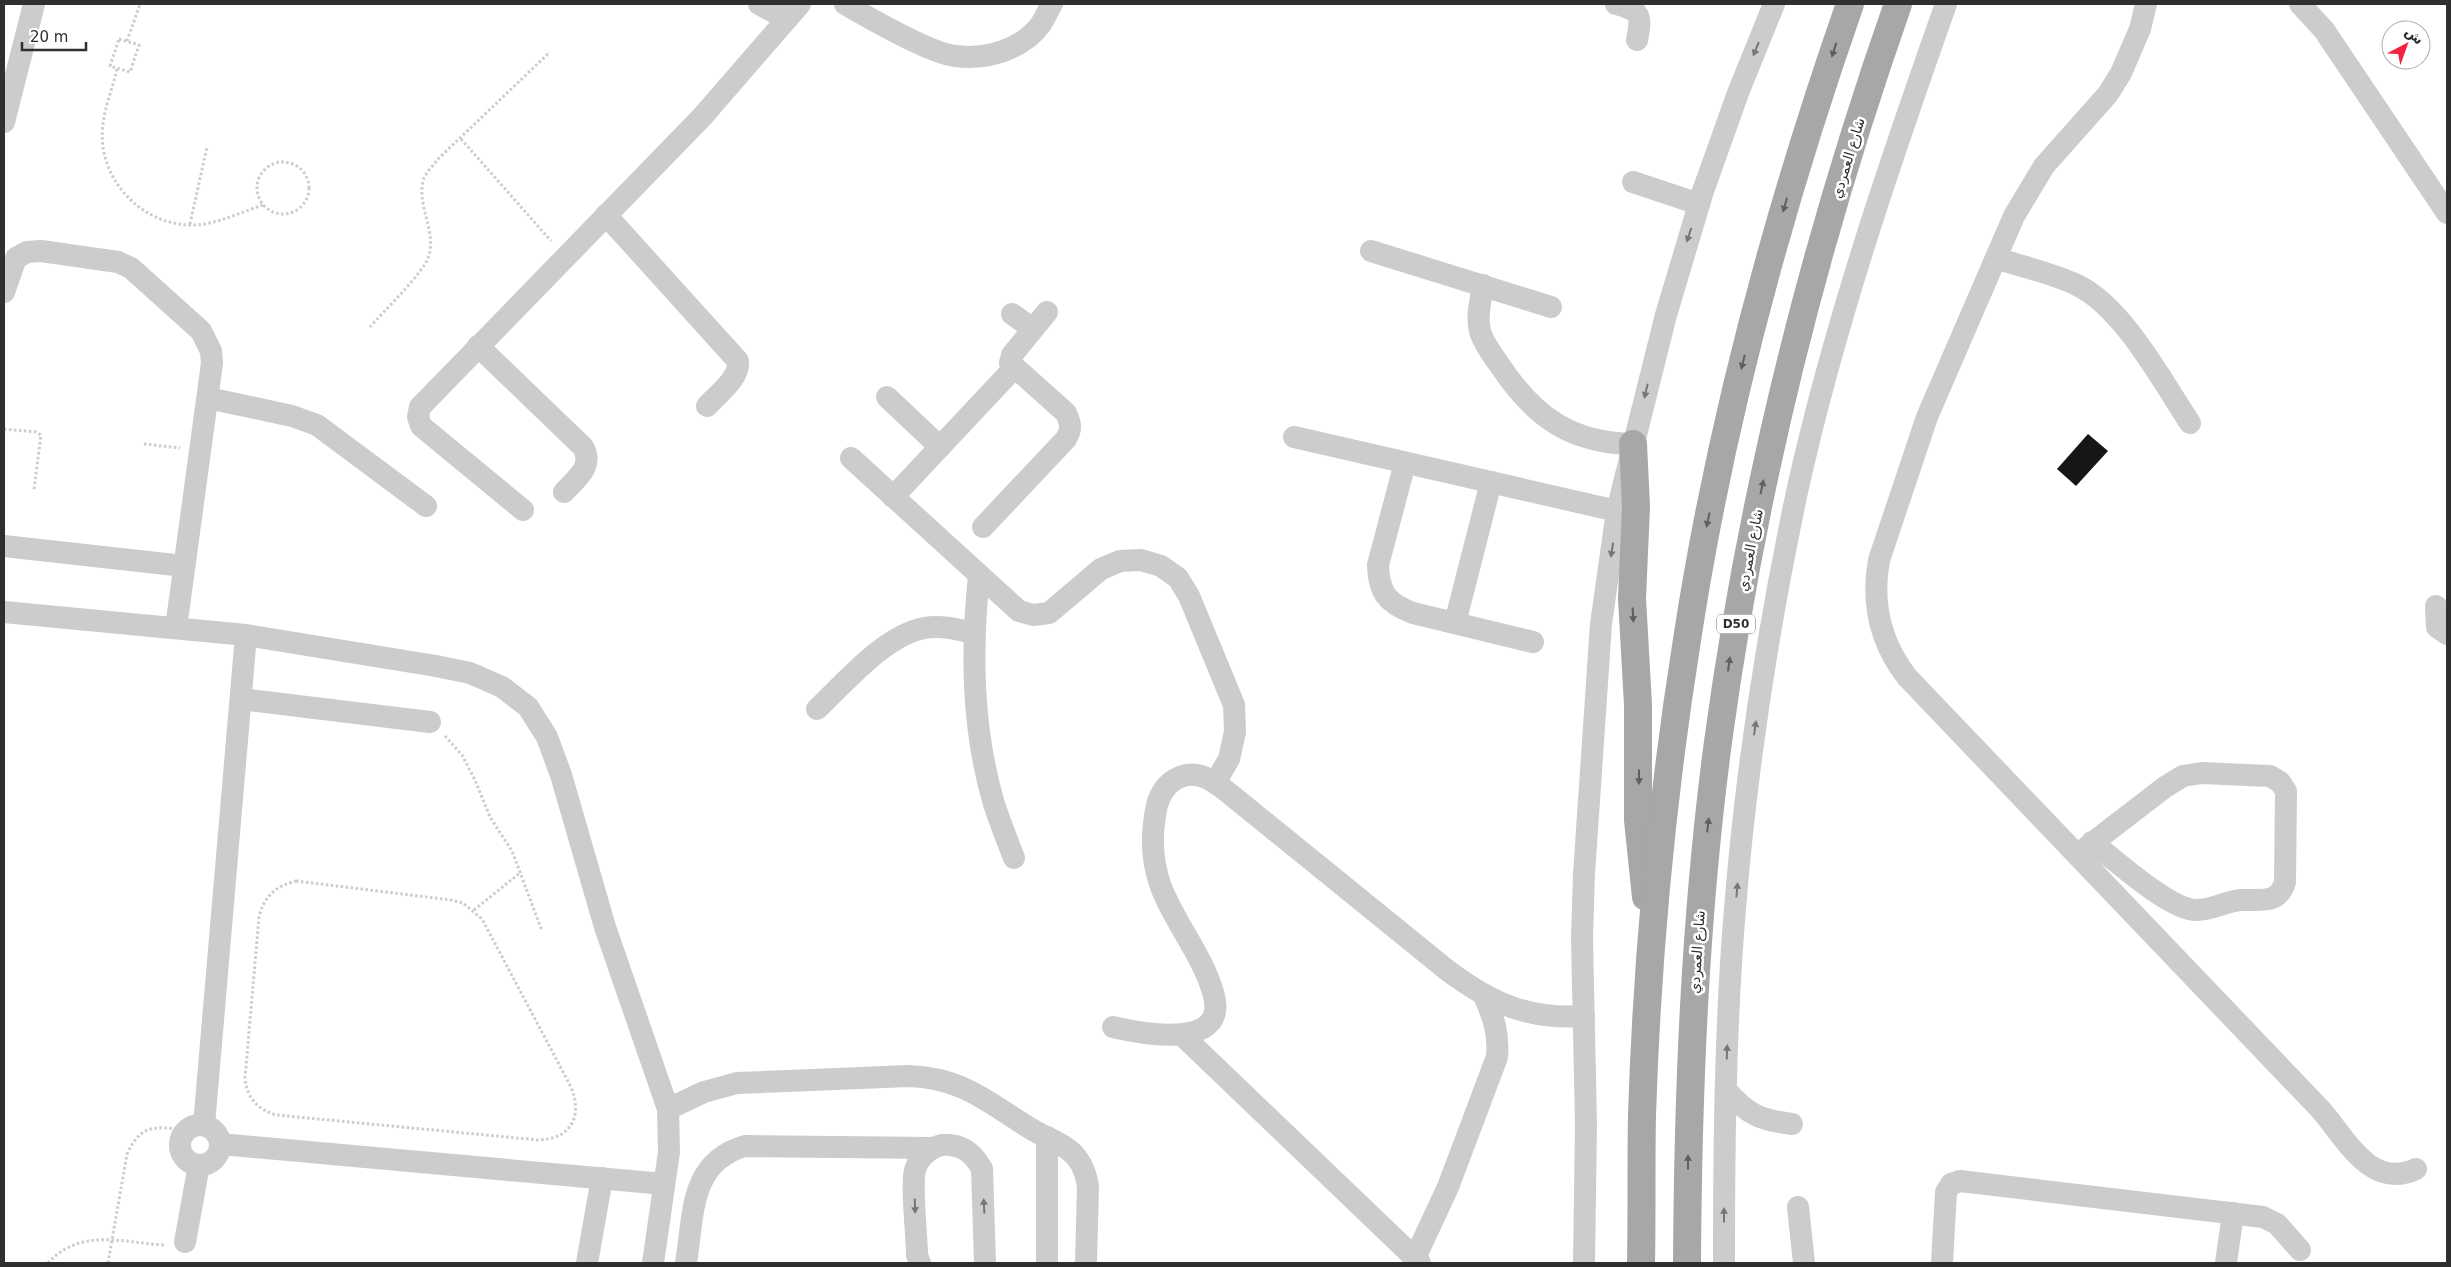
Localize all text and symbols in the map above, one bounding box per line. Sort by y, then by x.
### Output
scale bar [22,20,86,52]
north arrow [2381,20,2431,70]
text: ش [2402,23,2427,48]
text: 20 m [30,28,68,46]
one-way arrow [1752,42,1760,57]
one-way arrow [1830,43,1838,58]
street label: شارع العمردي [1828,116,1869,201]
one-way arrow [1781,197,1789,212]
one-way arrow [1685,228,1693,243]
one-way arrow [1739,354,1747,369]
one-way arrow [1642,384,1650,399]
one-way arrow [1758,480,1766,495]
street label: شارع العمردي [1734,507,1767,593]
one-way arrow [1704,513,1712,528]
one-way arrow [1607,543,1615,559]
one-way arrow [1630,607,1638,623]
road number: D50 [1717,614,1755,634]
one-way arrow [1726,656,1734,672]
one-way arrow [1751,720,1759,736]
one-way arrow [1635,770,1643,786]
one-way arrow [1704,817,1712,833]
one-way arrow [1733,882,1741,898]
street label: شارع العمردي [1686,910,1709,994]
one-way arrow [1724,1044,1732,1060]
one-way arrow [1684,1154,1692,1170]
one-way arrow [979,1197,987,1213]
one-way arrow [912,1199,920,1215]
one-way arrow [1720,1206,1728,1222]

